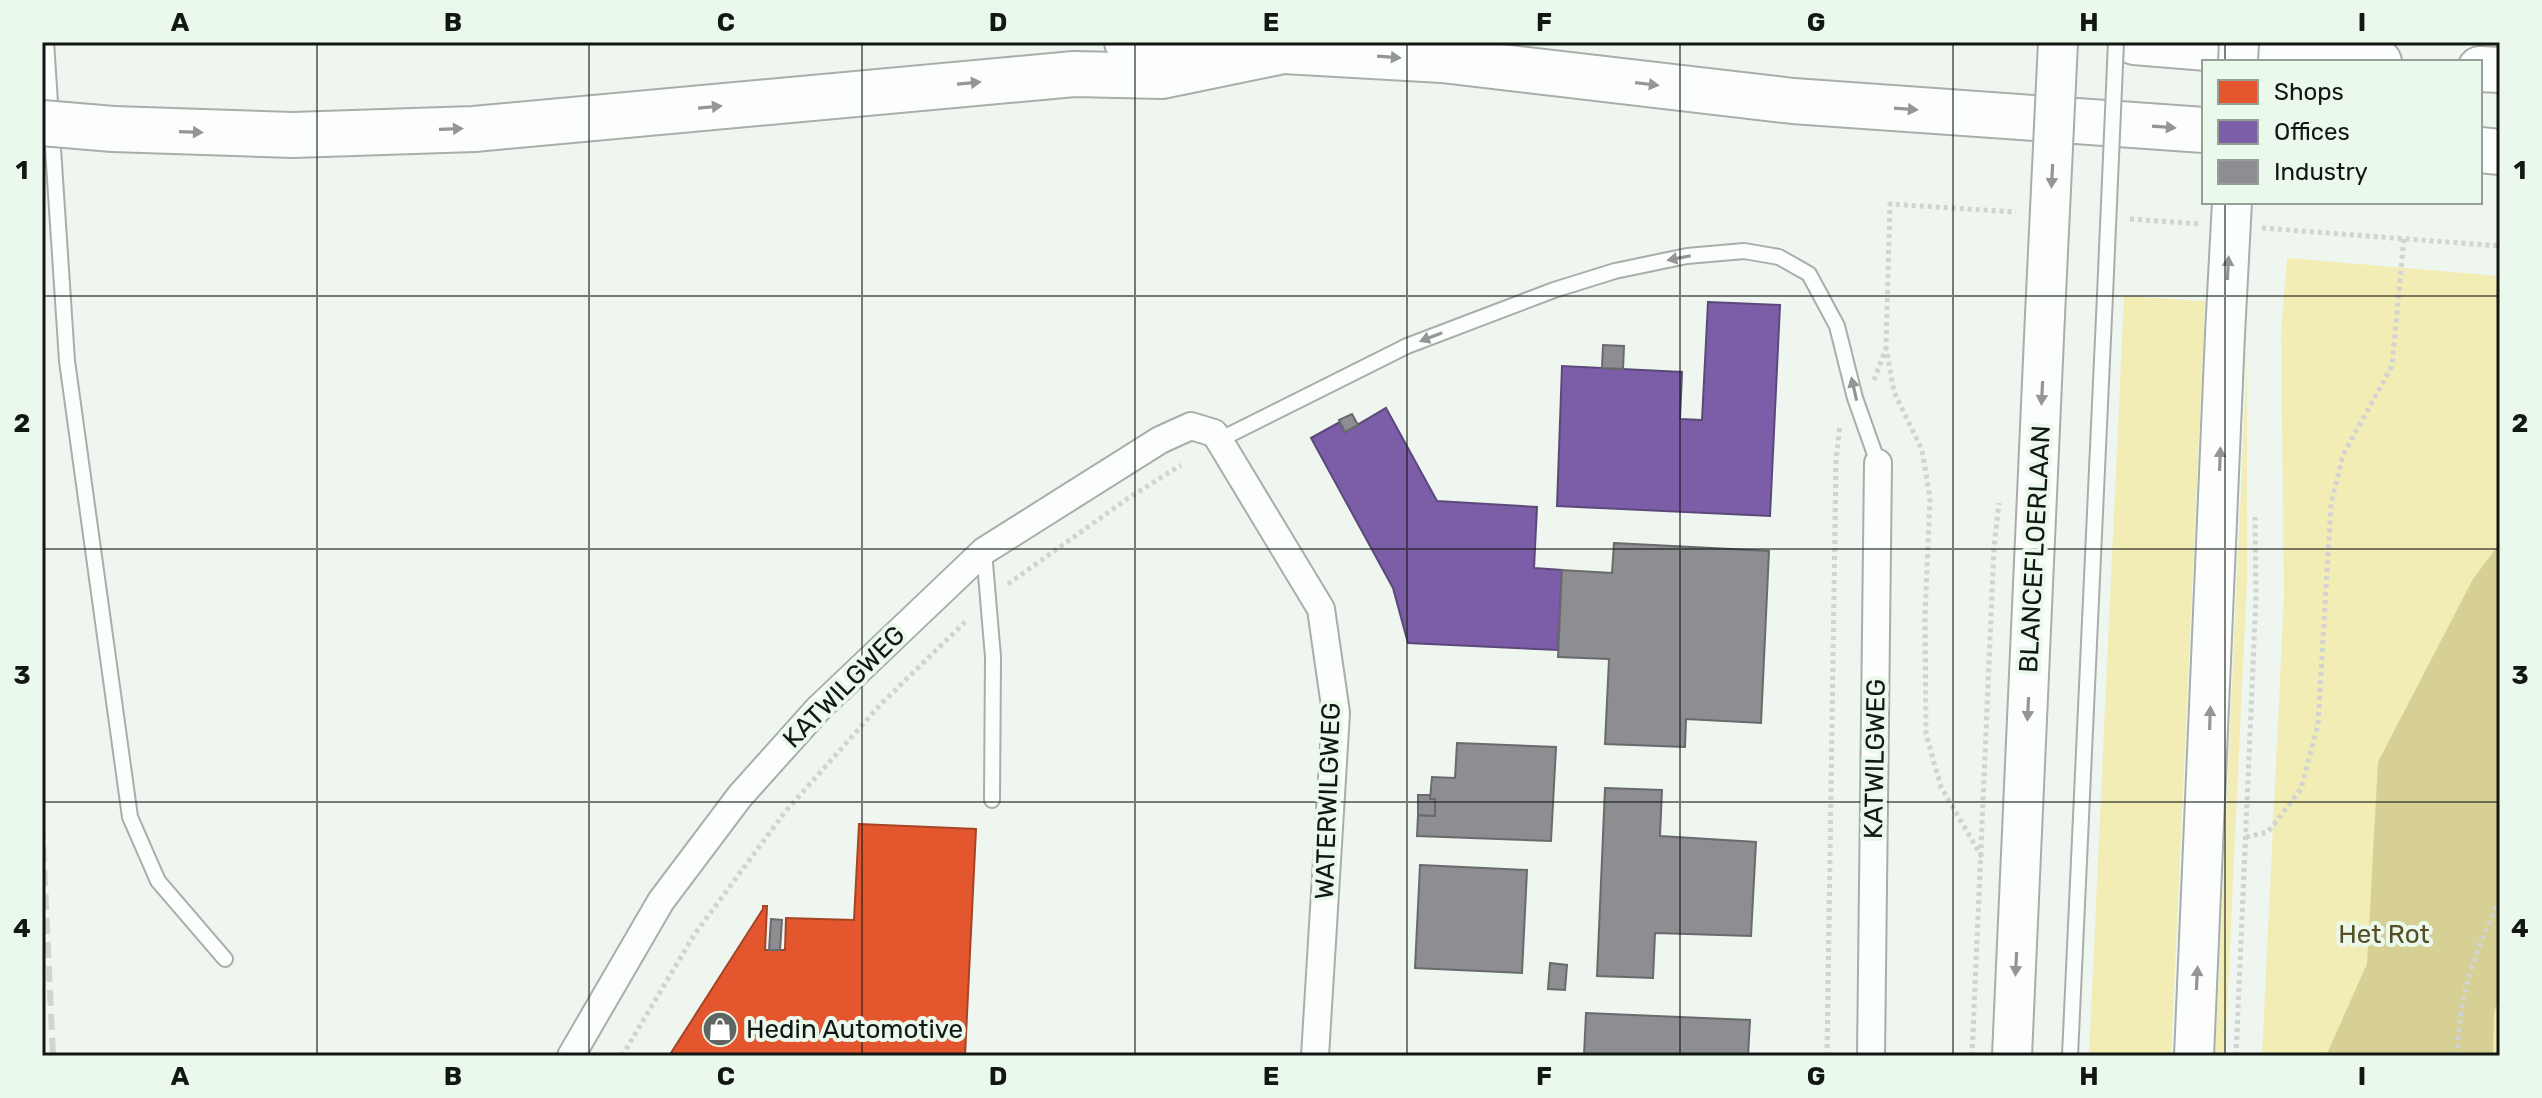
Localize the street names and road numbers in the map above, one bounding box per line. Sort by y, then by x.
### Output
street label: BLANCEFLOERLAAN [2013,424,2057,674]
street label: KATWILGWEG [776,619,912,755]
street label: KATWILGWEG [1858,679,1892,839]
street label: WATERWILGWEG [1309,702,1347,900]

